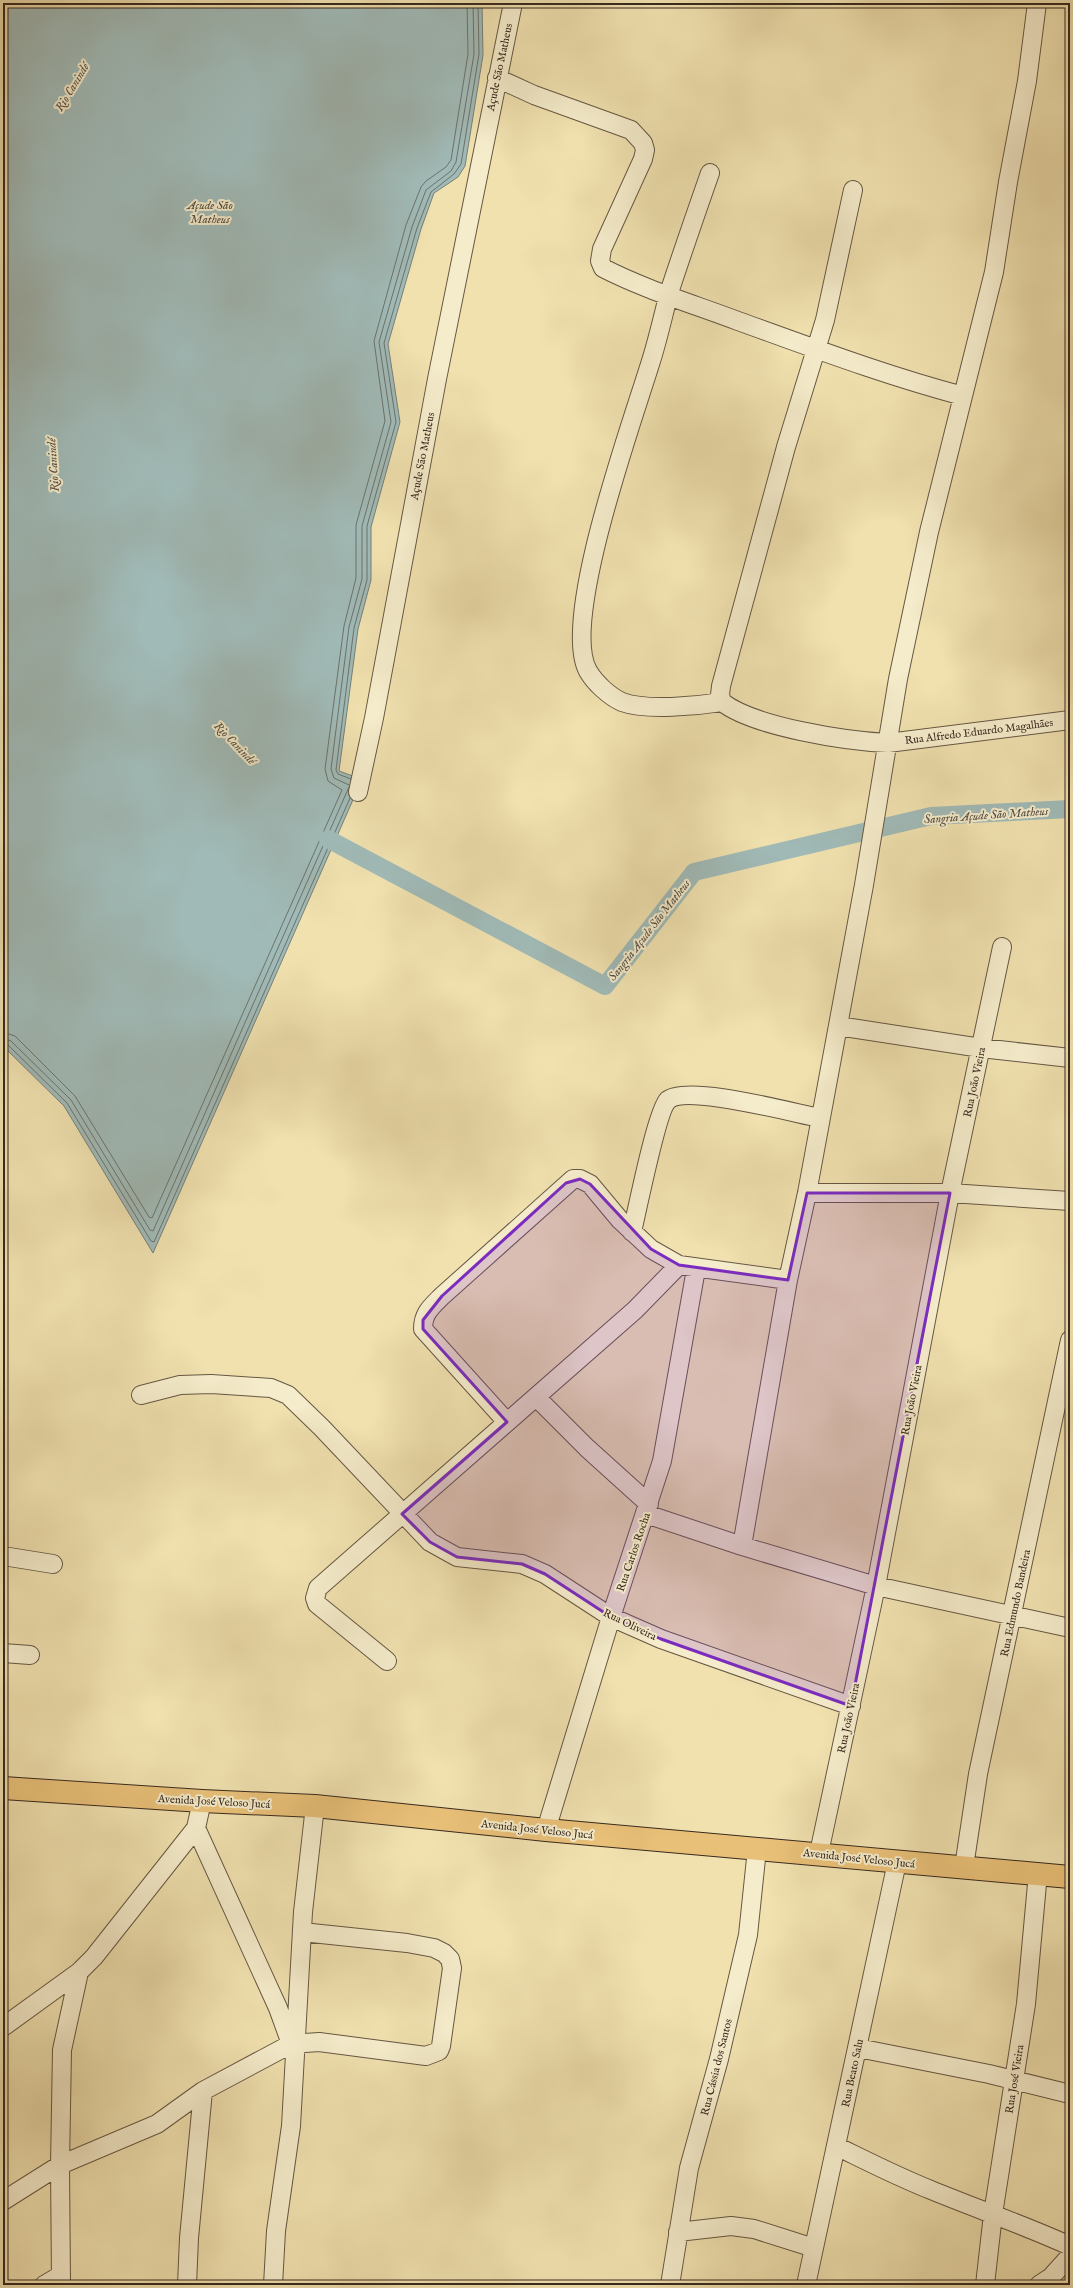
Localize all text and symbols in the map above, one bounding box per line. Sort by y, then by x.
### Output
street label: Açude São Matheus [484,22,516,113]
water label: Rio Canindé [52,59,94,114]
water label: Açude São Matheus [185,198,233,227]
street label: Açude São Matheus [407,411,438,502]
water label: Rio Canindé [44,436,63,492]
street label: Rua Alfredo Eduardo Magalhães [904,716,1054,748]
water label: Rio Canindé [211,719,260,769]
water label: Sangria Açude São Matheus [923,804,1049,828]
water label: Sangria Açude São Matheus [605,876,695,985]
street label: Rua João Vieira [961,1046,989,1119]
street label: Rua João Vieira [898,1364,926,1437]
street label: Rua Carlos Rocha [614,1511,654,1594]
street label: Rua Edmundo Bandeira [998,1548,1034,1658]
street label: Rua Oliveira [601,1606,659,1644]
street label: Rua João Vieira [835,1682,863,1755]
street label: Avenida José Veloso Jucá [156,1792,271,1812]
street label: Avenida José Veloso Jucá [479,1817,594,1843]
street label: Avenida José Veloso Jucá [801,1846,916,1872]
street label: Rua Cássia dos Santos [698,2017,736,2117]
street label: Rua Beato Salu [839,2038,867,2109]
street label: Rua José Vieira [1003,2044,1027,2115]

